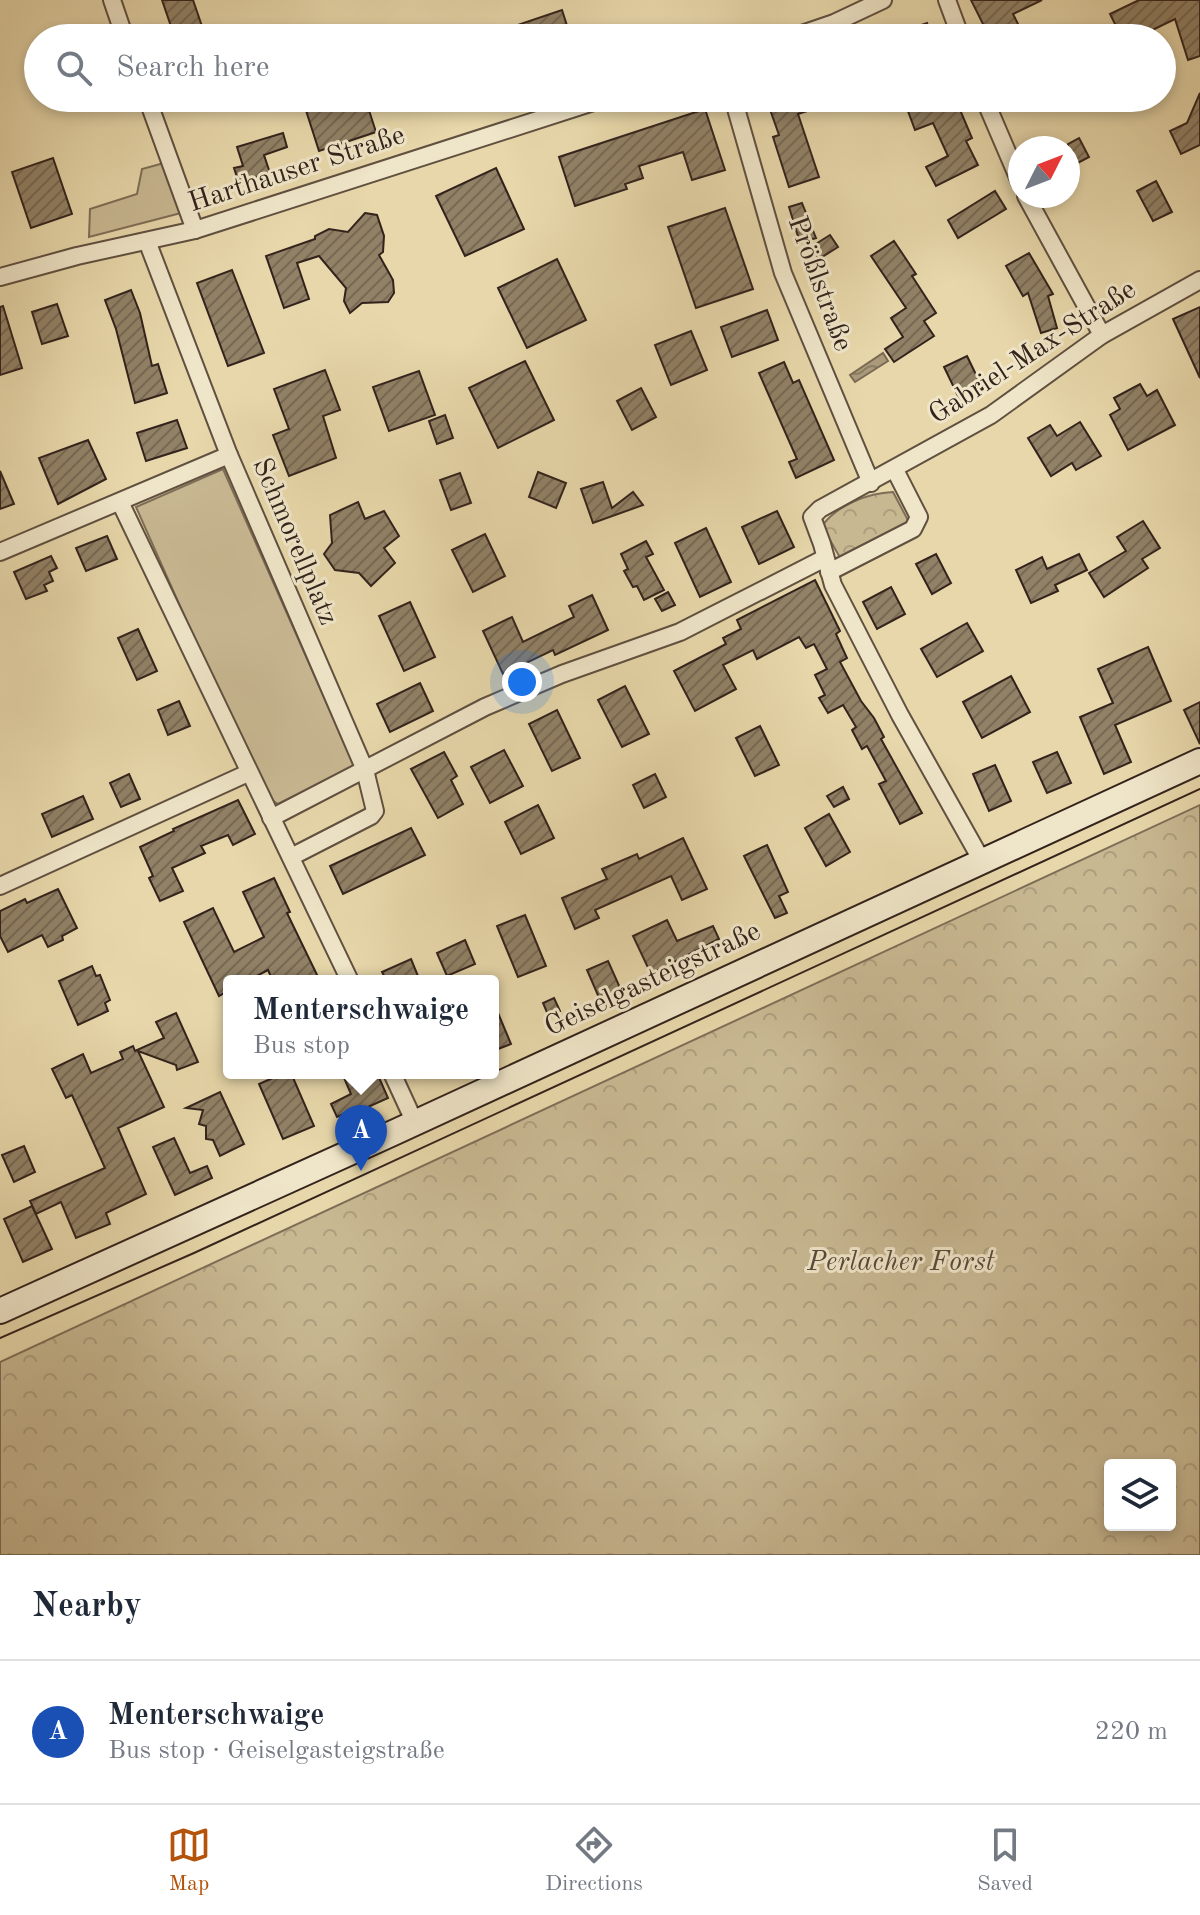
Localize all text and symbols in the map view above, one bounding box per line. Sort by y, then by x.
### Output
search box [24,24,1176,112]
icon: search [52,46,96,90]
text: Search here [116,53,270,83]
street label: Harthauser Straße [185,122,409,218]
north arrow [1008,136,1080,208]
street label: Prößlstraße [782,213,856,355]
street label: Gabriel-Max-Straße [925,276,1141,430]
street label: Schmorellplatz [246,454,342,630]
your location [502,662,542,702]
street label: Geiselgasteigstraße [541,918,765,1042]
popup [223,975,499,1079]
text: Menterschwaige [253,996,469,1026]
text: Bus stop [253,1033,350,1059]
pin: A [335,1105,387,1171]
park label: Perlacher Forst [806,1249,996,1277]
map controls [1104,1459,1176,1531]
button: layers [1104,1459,1176,1531]
text: Nearby [32,1590,142,1624]
text: Menterschwaige [108,1701,324,1731]
text: A [48,1719,68,1745]
text: 220 m [1095,1719,1168,1745]
text: Bus stop · Geiselgasteigstraße [108,1738,445,1764]
tab: Map [167,1823,211,1898]
tab: Directions [545,1823,643,1898]
tab: Saved [977,1823,1033,1898]

